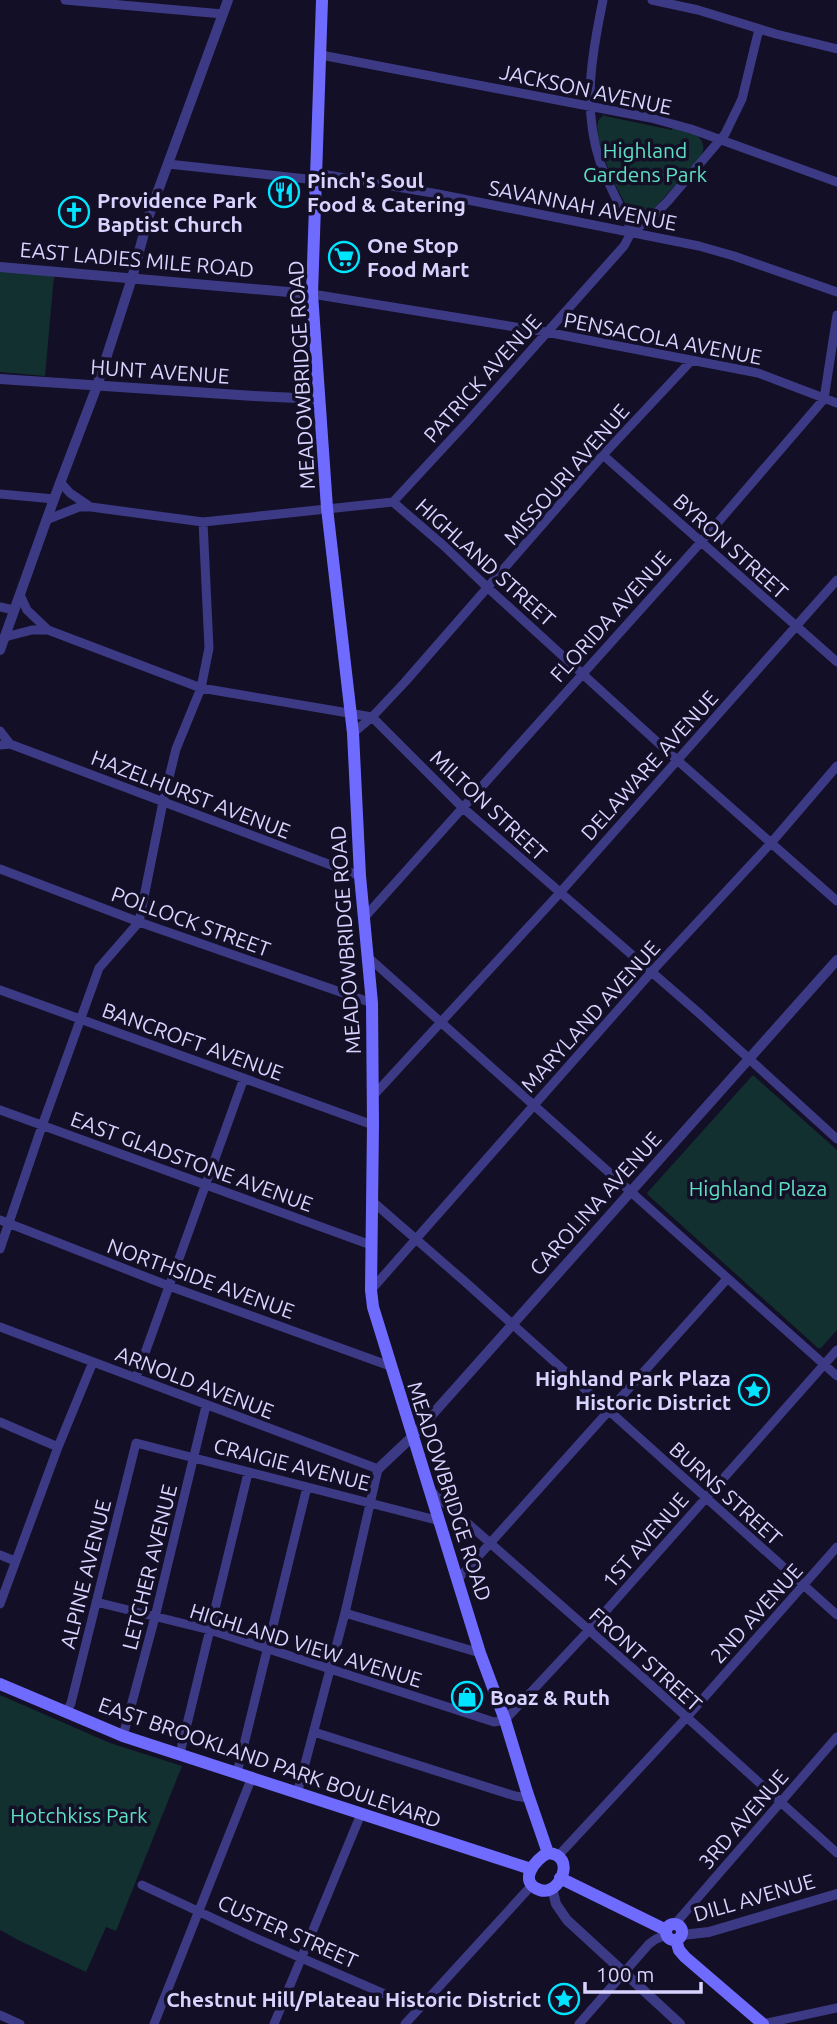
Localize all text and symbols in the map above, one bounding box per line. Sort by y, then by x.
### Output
street label: JACKSON AVENUE [498,59,674,119]
park label: Highland Gardens Park [583,138,707,186]
place label: Pinch's Soul Food & Catering [307,168,466,216]
restaurant icon: Pinch's Soul Food & Catering [267,175,301,209]
street label: SAVANNAH AVENUE [487,175,679,235]
place label: Providence Park Baptist Church [97,188,257,236]
church icon: Providence Park Baptist Church [57,195,91,229]
place label: One Stop Food Mart [367,233,469,281]
street label: EAST LADIES MILE ROAD [19,237,255,281]
supermarket icon: One Stop Food Mart [327,240,361,274]
street label: MEADOWBRIDGE ROAD [283,260,319,490]
street label: PENSACOLA AVENUE [562,307,764,369]
street label: PATRICK AVENUE [418,309,546,447]
street label: HUNT AVENUE [90,354,230,388]
street label: MISSOURI AVENUE [498,399,634,549]
street label: BYRON STREET [669,488,793,604]
street label: HIGHLAND STREET [411,493,561,631]
street label: FLORIDA AVENUE [545,546,675,686]
street label: DELAWARE AVENUE [576,685,722,845]
street label: HAZELHURST AVENUE [88,745,294,843]
street label: MILTON STREET [426,745,553,865]
street label: MEADOWBRIDGE ROAD [325,825,365,1055]
street label: POLLOCK STREET [108,881,274,961]
street label: MARYLAND AVENUE [516,935,664,1097]
street label: BANCROFT AVENUE [99,997,287,1085]
street label: EAST GLADSTONE AVENUE [68,1106,316,1216]
street label: CAROLINA AVENUE [524,1126,666,1280]
park label: Highland Plaza [689,1176,827,1200]
street label: NORTHSIDE AVENUE [104,1233,298,1323]
street label: ARNOLD AVENUE [113,1341,277,1423]
place label: Highland Park Plaza Historic District [535,1366,731,1414]
place icon: Highland Park Plaza Historic District [737,1373,771,1407]
street label: MEADOWBRIDGE ROAD [403,1378,497,1604]
street label: CRAIGIE AVENUE [211,1433,373,1495]
street label: BURNS STREET [665,1436,787,1550]
street label: LETCHER AVENUE [117,1482,181,1652]
street label: 1ST AVENUE [597,1488,693,1592]
street label: ALPINE AVENUE [55,1497,115,1651]
street label: 2ND AVENUE [705,1558,807,1668]
street label: HIGHLAND VIEW AVENUE [187,1598,425,1692]
street label: FRONT STREET [585,1602,707,1716]
shop icon: Boaz & Ruth [450,1680,484,1714]
place label: Boaz & Ruth [490,1685,610,1709]
street label: EAST BROOKLAND PARK BOULEVARD [95,1692,445,1832]
street label: 3RD AVENUE [693,1765,793,1873]
park label: Hotchkiss Park [10,1803,148,1827]
street label: DILL AVENUE [691,1868,817,1926]
street label: CUSTER STREET [214,1889,362,1973]
scale bar [585,1951,700,1995]
text: 100 m [596,1962,654,1986]
place icon: Chestnut Hill/Plateau Historic District [547,1982,581,2016]
place label: Chestnut Hill/Plateau Historic District [166,1987,541,2011]

